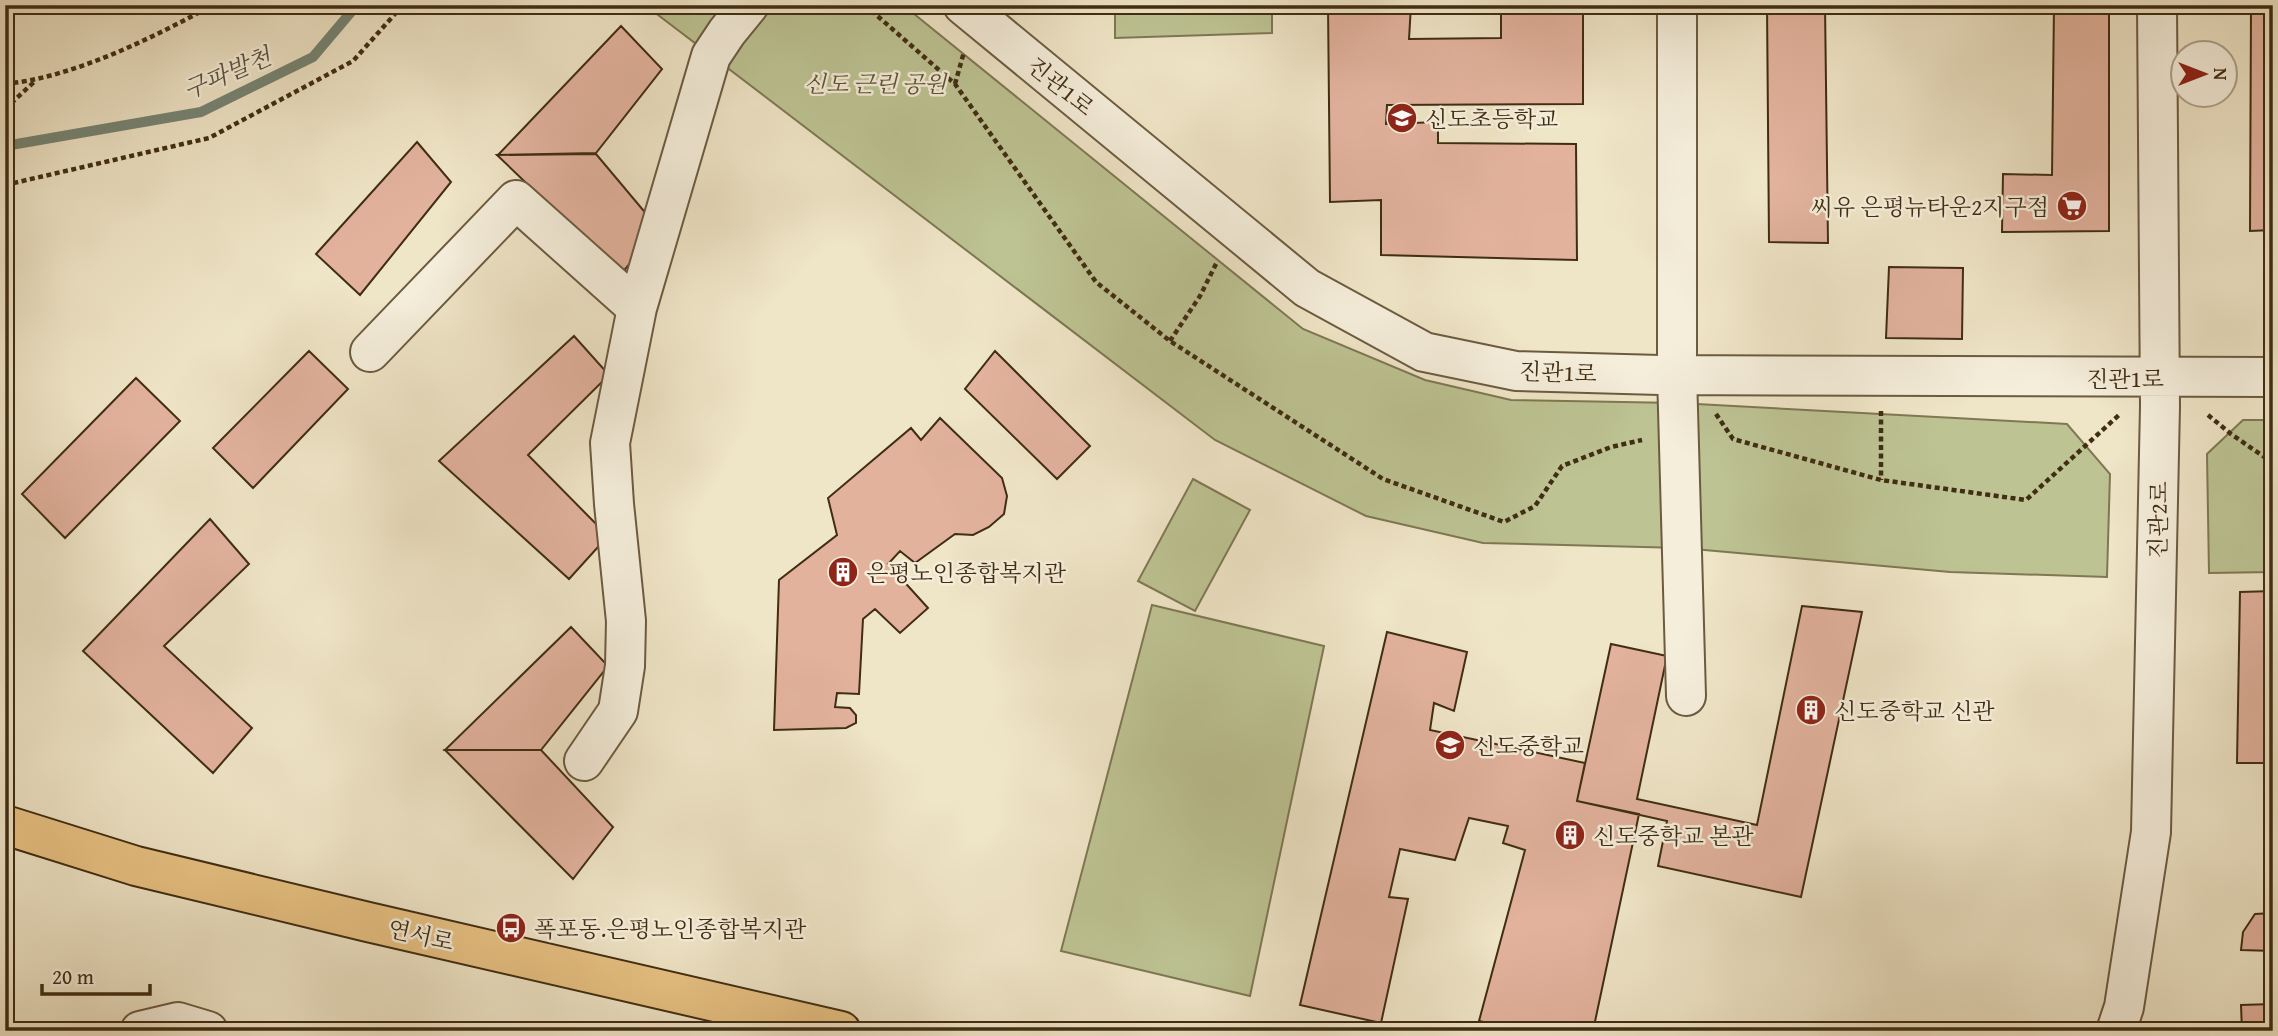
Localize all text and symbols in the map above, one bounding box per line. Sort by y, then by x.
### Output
water label: 구파발천 [177,38,278,107]
north arrow [2170,38,2240,108]
street label: 진관1로 [1020,49,1102,123]
park label: 신도 근린 공원 [804,67,948,100]
text: N [2207,68,2235,81]
school or university icon: 신도초등학교 [1385,101,1419,135]
place label: 신도초등학교 [1425,102,1558,135]
supermarket icon: 씨유 은평뉴타운2지구점 [2055,189,2089,223]
place label: 씨유 은평뉴타운2지구점 [1811,190,2049,223]
street label: 진관1로 [1519,354,1597,390]
street label: 진관1로 [2086,362,2164,395]
street label: 진관2로 [2141,481,2175,559]
building icon: 은평노인종합복지관 [826,555,860,589]
place label: 은평노인종합복지관 [866,556,1067,589]
building icon: 신도중학교 신관 [1794,693,1828,727]
place label: 신도중학교 신관 [1834,694,1995,727]
school or university icon: 신도중학교 [1433,728,1467,762]
place label: 신도중학교 [1473,729,1584,762]
building icon: 신도중학교 본관 [1553,818,1587,852]
place label: 신도중학교 본관 [1593,819,1754,852]
street label: 연서로 [385,911,457,959]
bus stop icon: 폭포동.은평노인종합복지관 [494,911,528,945]
place label: 폭포동.은평노인종합복지관 [534,912,807,945]
scale bar [42,952,150,996]
text: 20 m [52,961,94,992]

